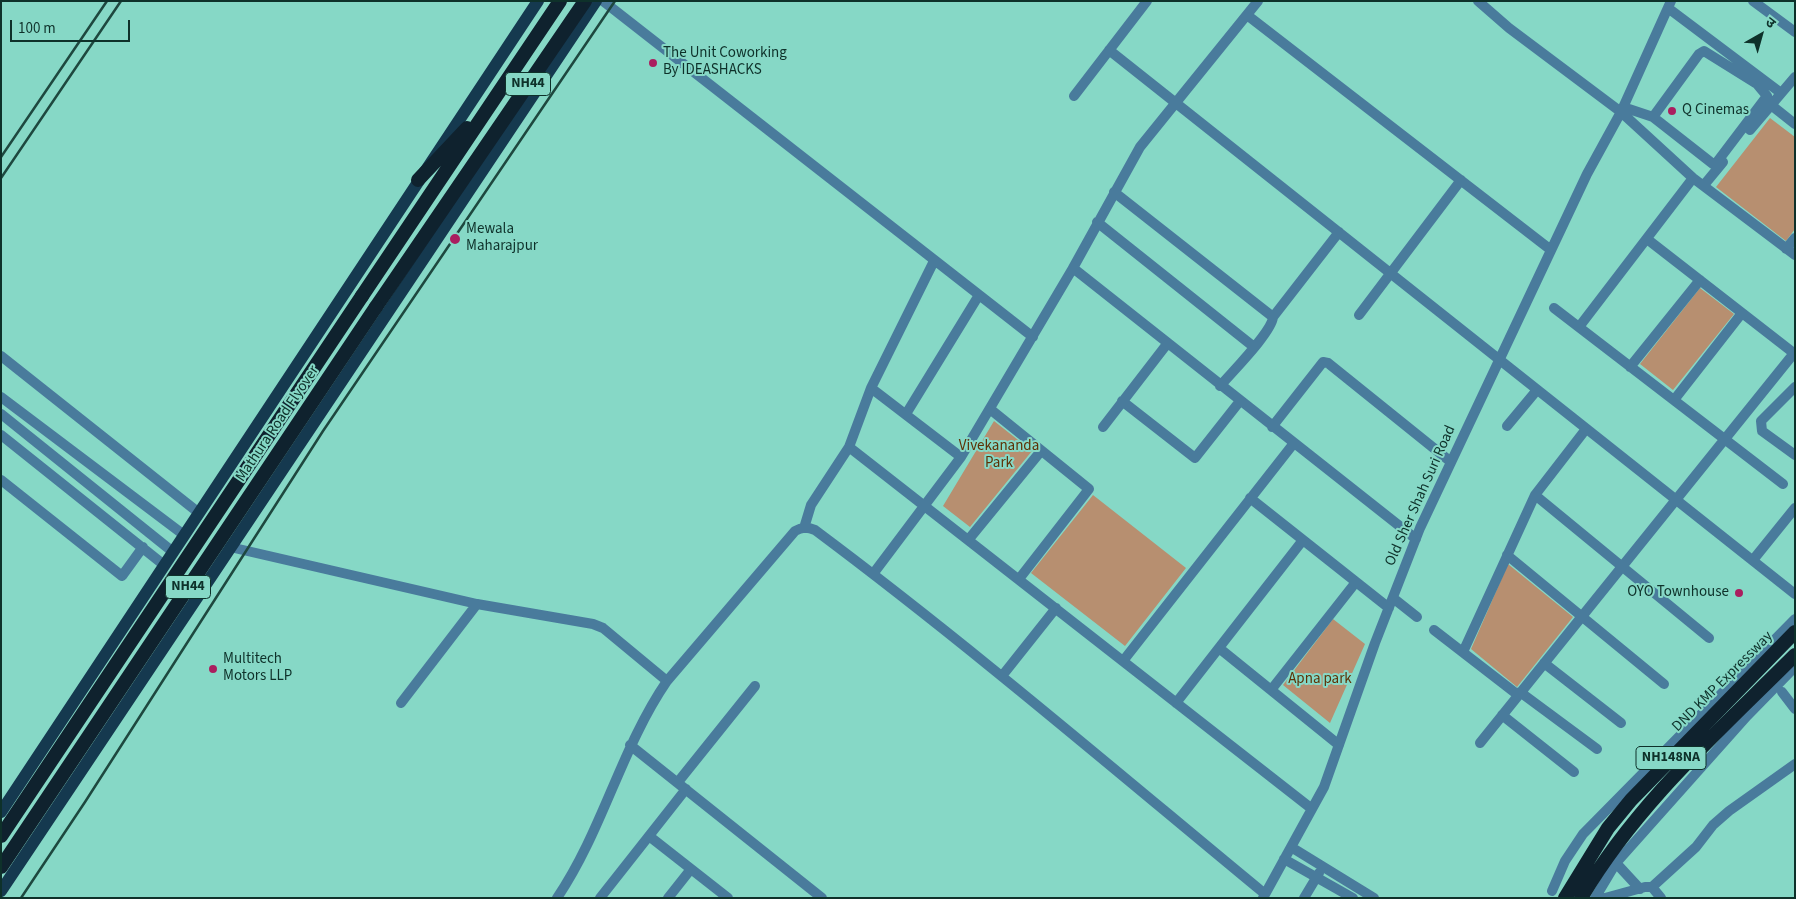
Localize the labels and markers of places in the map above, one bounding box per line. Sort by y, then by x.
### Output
place label: The Unit Coworking By IDEASHACKS [663,45,787,80]
marker: The Unit Coworking By IDEASHACKS [647,57,659,69]
place label: Q Cinemas [1682,102,1749,120]
marker: Q Cinemas [1666,105,1678,117]
place label: Mewala Maharajpur [466,221,538,256]
marker: Mewala Maharajpur [448,232,462,246]
place label: OYO Townhouse [1627,584,1729,602]
marker: OYO Townhouse [1733,587,1745,599]
place label: Multitech Motors LLP [223,651,292,686]
marker: Multitech Motors LLP [207,663,219,675]

